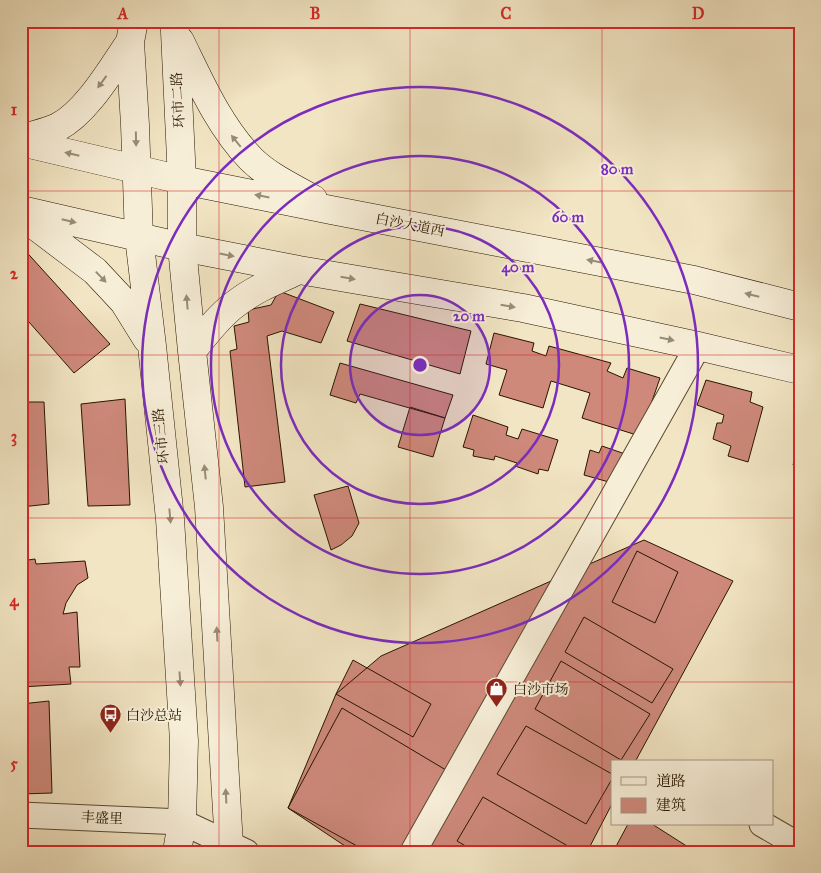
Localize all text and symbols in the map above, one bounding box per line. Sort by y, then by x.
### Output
text: A [117,4,129,23]
text: B [310,4,320,23]
text: C [501,4,512,23]
text: D [692,4,705,23]
street label: 环市二路 [168,72,188,128]
one-way arrow [97,75,107,89]
text: 1 [11,100,18,119]
one-way arrow [132,132,140,148]
one-way arrow [231,134,242,147]
one-way arrow [64,150,79,158]
text: 80 m [601,160,634,178]
one-way arrow [255,192,270,200]
text: 60 m [552,208,585,226]
street label: 白沙大道西 [374,210,446,240]
one-way arrow [61,217,76,225]
one-way arrow [220,252,236,260]
one-way arrow [586,257,601,265]
text: 40 m [502,258,535,277]
text: 2 [10,264,19,283]
one-way arrow [95,271,107,283]
one-way arrow [340,274,356,282]
one-way arrow [745,291,760,299]
one-way arrow [183,294,191,310]
one-way arrow [500,302,516,310]
text: 20 m [453,307,485,325]
one-way arrow [659,335,674,343]
centre of rings [411,356,429,374]
street label: 环市三路 [150,407,172,465]
text: 3 [11,427,17,447]
one-way arrow [201,464,209,480]
one-way arrow [166,509,174,525]
text: 4 [10,591,20,611]
one-way arrow [212,626,220,642]
one-way arrow [176,671,184,687]
shop icon: 白沙市场 [485,677,509,708]
place label: 白沙市场 [513,681,569,698]
bus stop icon: 白沙总站 [98,703,122,734]
place label: 白沙总站 [126,707,182,724]
text: 5 [10,754,18,773]
legend [611,760,774,826]
text: 道路 [656,772,686,790]
one-way arrow [222,788,230,804]
text: 建筑 [656,796,686,814]
street label: 丰盛里 [81,808,123,828]

